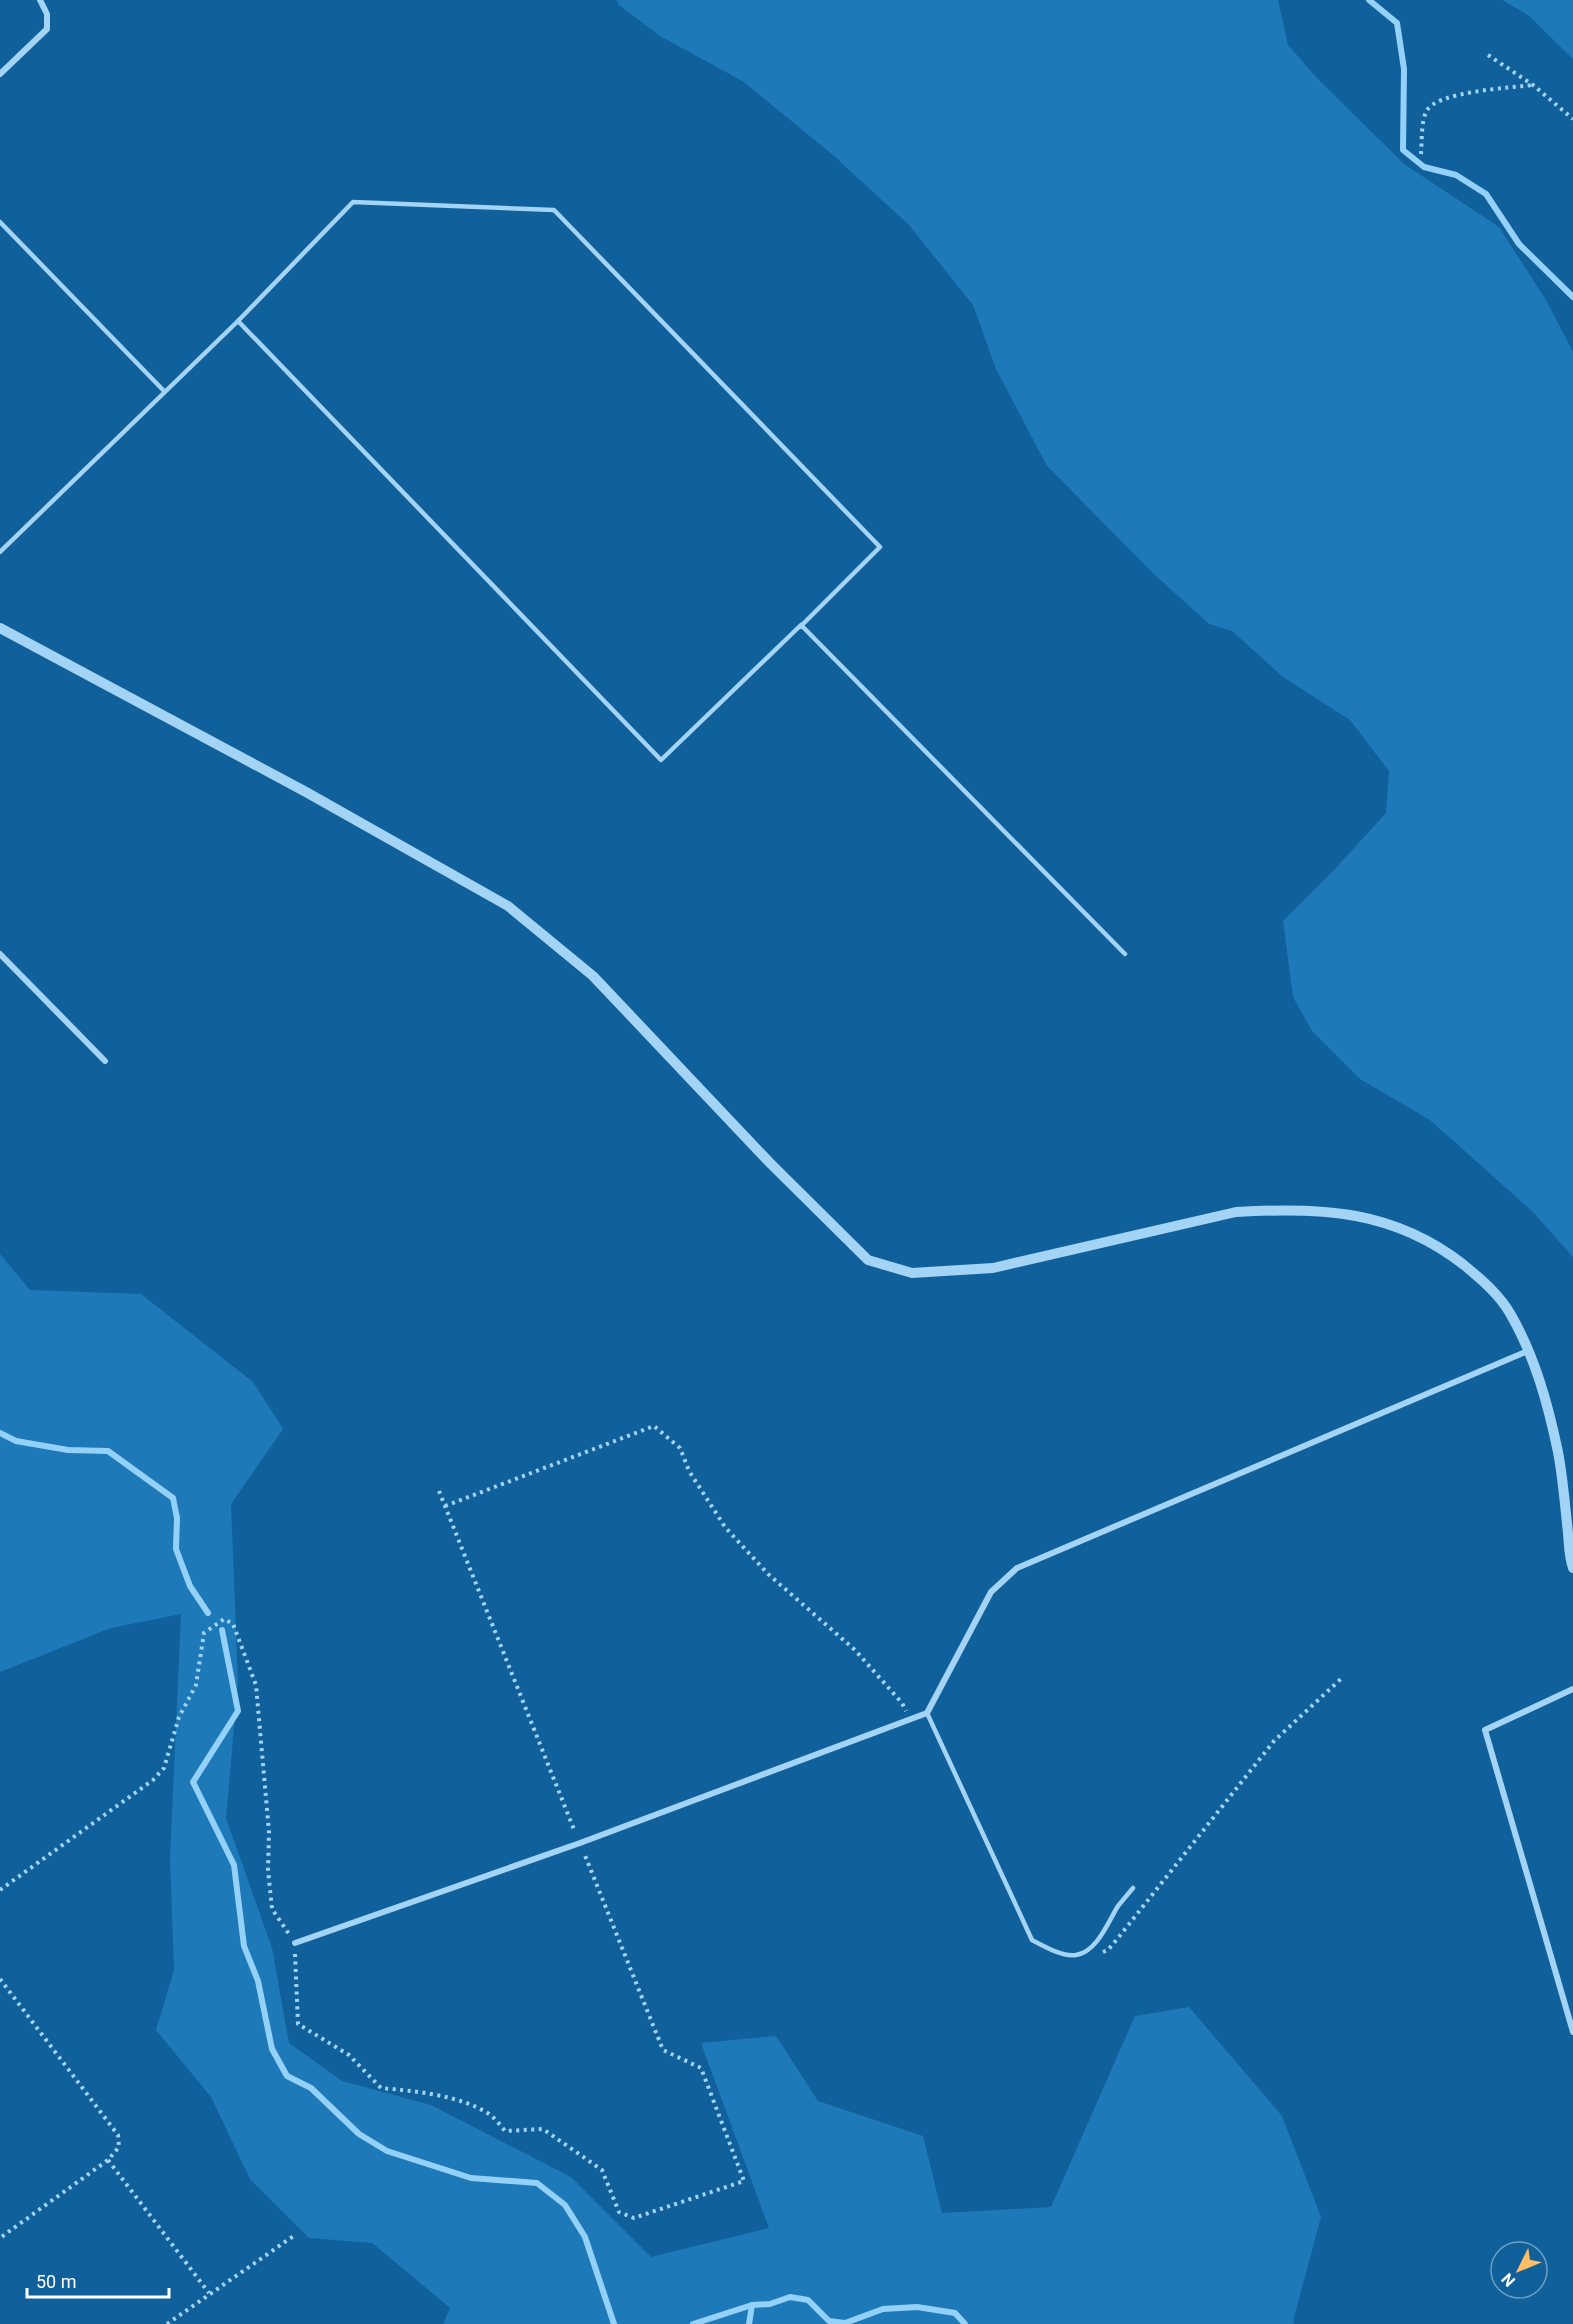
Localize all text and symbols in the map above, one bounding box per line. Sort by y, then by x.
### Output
north arrow [1489,2240,1549,2300]
scale bar [27,2261,170,2299]
text: N [1498,2269,1519,2290]
text: 50 m [36,2271,76,2292]

